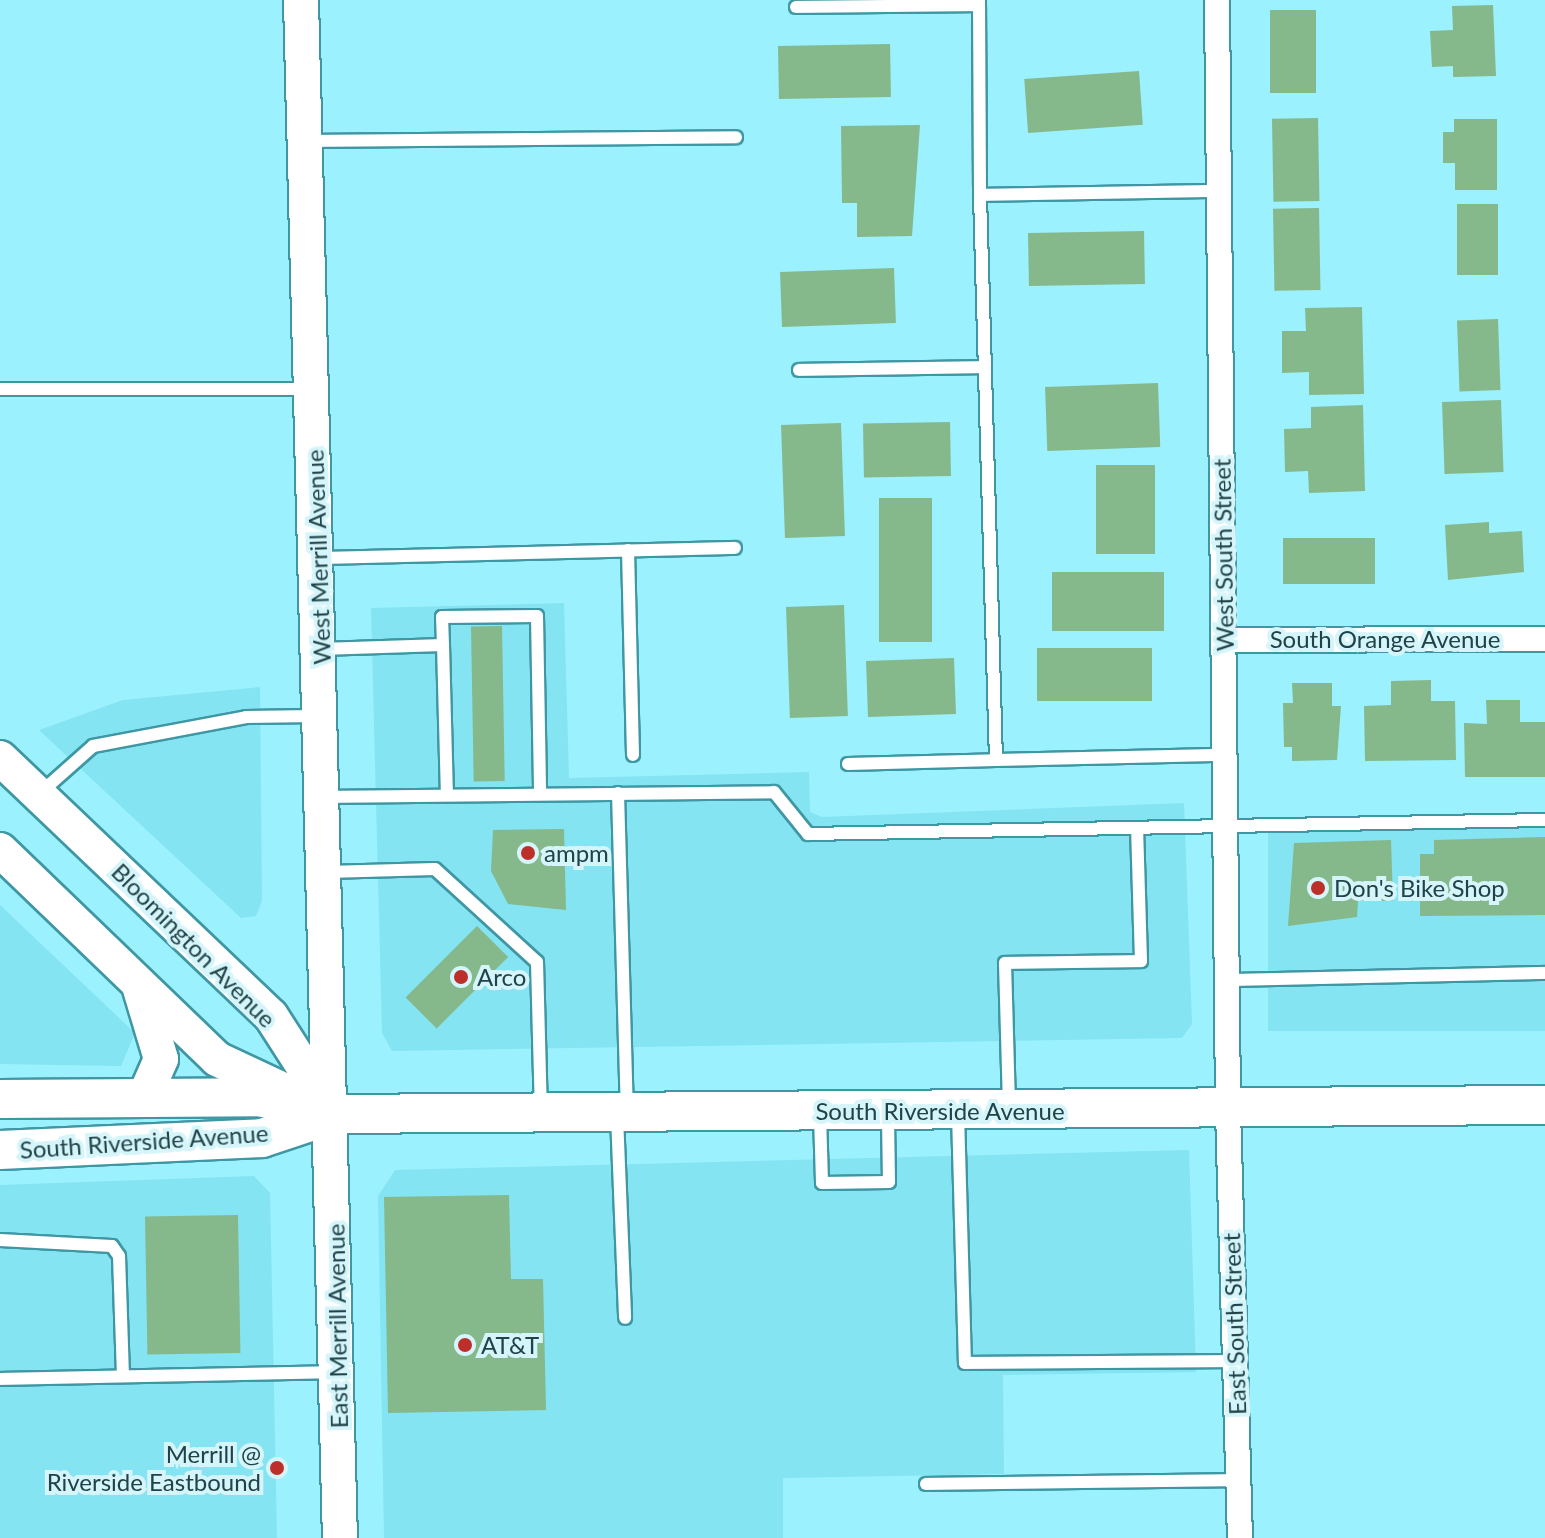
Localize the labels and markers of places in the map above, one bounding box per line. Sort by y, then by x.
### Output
place label: ampm [544,839,609,867]
marker: ampm [519,844,537,862]
place label: Don's Bike Shop [1334,874,1505,902]
marker: Don's Bike Shop [1309,879,1327,897]
place label: Arco [477,963,526,991]
marker: Arco [452,968,470,986]
place label: AT&T [481,1331,539,1359]
marker: AT&T [456,1336,474,1354]
place label: Merrill @ Riverside Eastbound [47,1440,261,1496]
marker: Merrill @ Riverside Eastbound [268,1459,286,1477]

